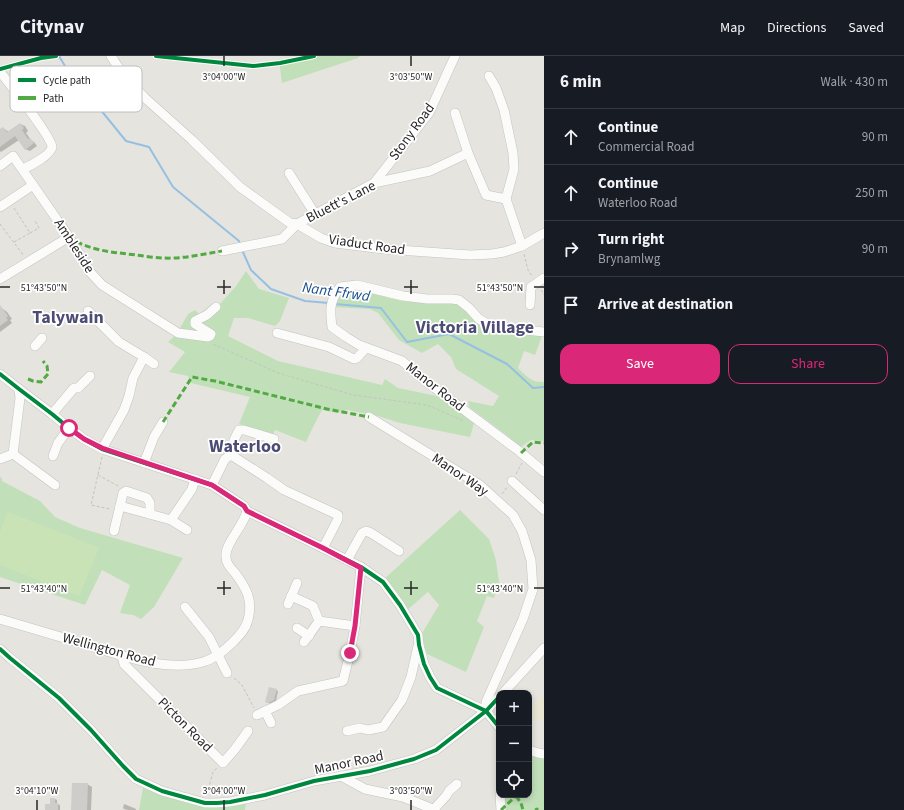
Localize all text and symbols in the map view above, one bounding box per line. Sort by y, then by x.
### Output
text: Citynav [20,14,84,41]
text: Map [720,18,745,38]
text: Directions [767,18,826,38]
text: Saved [848,18,884,38]
legend [10,66,142,112]
text: 3°04'00"W [203,70,246,84]
text: 3°03'50"W [390,70,433,84]
text: 6 min [560,70,601,94]
text: Cycle path [43,73,91,88]
text: Walk · 430 m [820,73,888,91]
text: Path [43,91,64,106]
street label: Stony Road [384,99,440,165]
text: Continue [598,117,658,138]
icon: ahead [560,126,582,148]
text: 90 m [862,128,888,146]
text: Commercial Road [598,138,694,156]
text: Continue [598,173,658,194]
street label: Bluett's Lane [303,176,379,228]
icon: ahead [560,182,582,204]
text: 250 m [855,184,888,202]
text: Waterloo Road [598,194,677,212]
street label: Ambleside [49,215,99,277]
text: Turn right [598,229,664,250]
street label: Viaduct Road [328,230,406,260]
icon: right [560,238,582,260]
text: 90 m [862,240,888,258]
text: Brynamlwg [598,250,660,268]
water label: Nant Ffrwd [301,277,372,307]
text: 51°43'50"N [21,281,67,295]
text: 51°43'50"N [477,281,523,295]
icon: arrive [560,294,582,316]
text: Arrive at destination [598,294,733,315]
district label: Talywain [32,305,104,330]
district label: Victoria Village [415,315,534,340]
button: Save [560,344,720,384]
button: Share [728,344,888,384]
street label: Manor Road [401,358,469,416]
route start [60,419,78,437]
district label: Waterloo [209,434,281,459]
street label: Manor Way [428,449,493,502]
text: 51°43'40"N [21,582,67,596]
text: 51°43'40"N [477,582,523,596]
street label: Wellington Road [60,628,158,672]
route end [341,644,359,662]
map controls [496,690,532,798]
button: + [496,690,532,726]
street label: Picton Road [153,693,217,757]
button: − [496,726,532,762]
street label: Manor Road [313,746,385,780]
button: locate [496,762,532,798]
text: 3°04'10"W [16,784,59,798]
text: 3°04'00"W [203,784,246,798]
text: 3°03'50"W [390,784,433,798]

